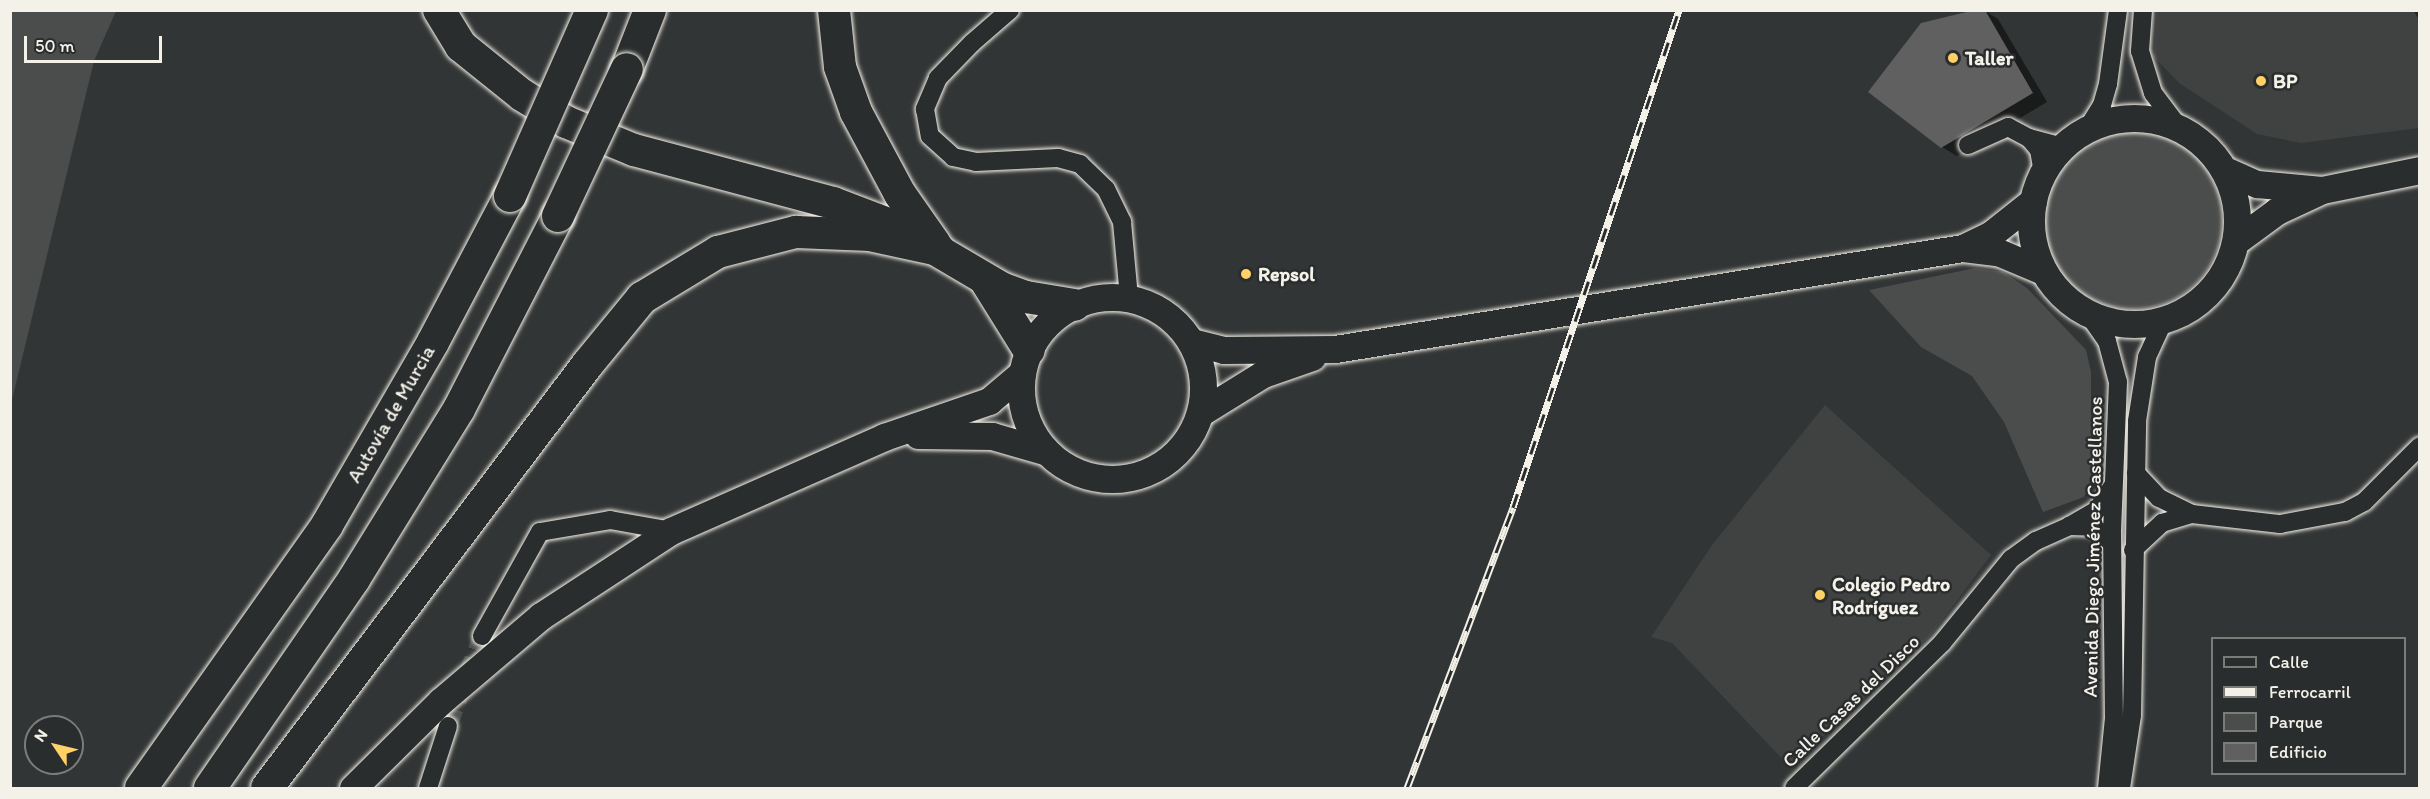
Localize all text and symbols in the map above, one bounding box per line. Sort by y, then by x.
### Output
scale bar [27,24,165,62]
text: 50 m [35,35,75,57]
place label: Taller [1965,46,2013,70]
marker: Taller [1946,51,1960,65]
place label: BP [2273,69,2297,93]
marker: BP [2254,74,2268,88]
place label: Repsol [1258,262,1315,286]
marker: Repsol [1239,267,1253,281]
street label: Autovía de Murcia [342,341,440,487]
street label: Avenida Diego Jiménez Castellanos [2078,396,2108,698]
place label: Colegio Pedro Rodríguez [1832,572,1949,619]
marker: Colegio Pedro Rodríguez [1813,588,1827,602]
street label: Calle Casas del Disco [1777,629,1925,773]
legend [2211,637,2406,775]
text: Calle [2269,651,2309,673]
text: Ferrocarril [2269,681,2351,703]
text: Parque [2269,711,2323,733]
north arrow [24,715,84,775]
text: N [30,726,51,745]
text: Edificio [2269,741,2327,763]

